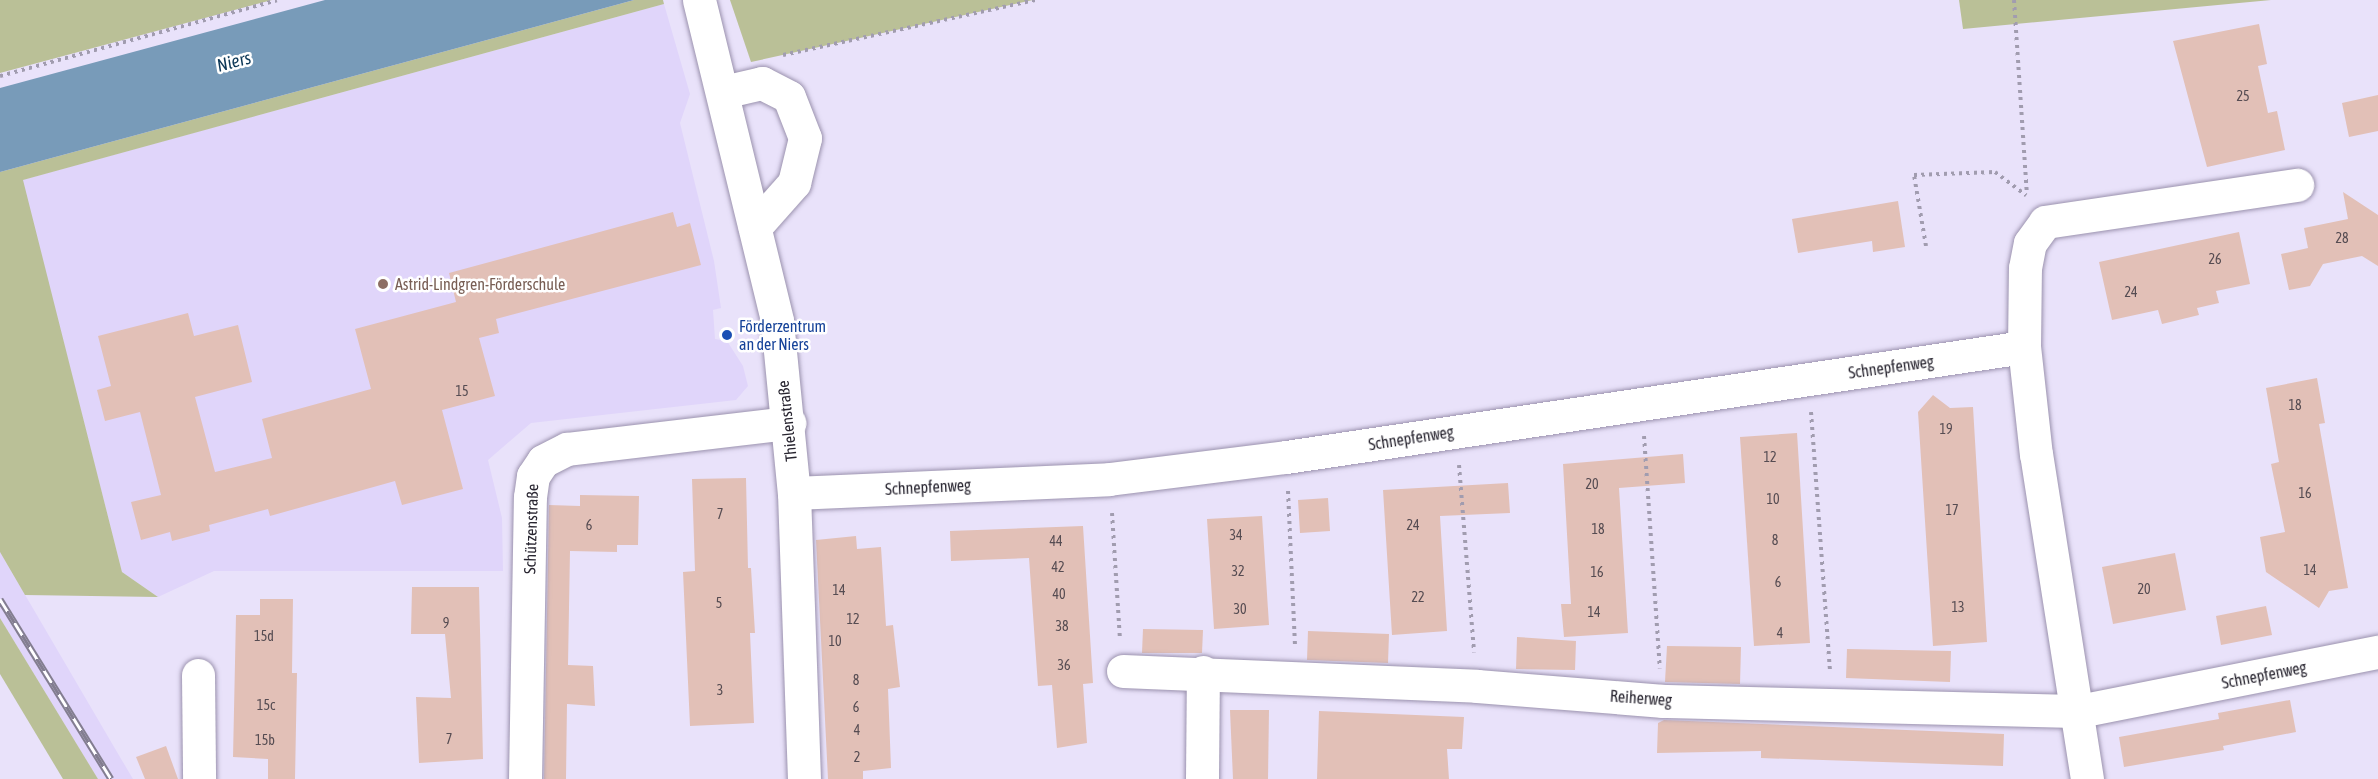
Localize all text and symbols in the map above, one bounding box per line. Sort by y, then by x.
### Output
water label: Niers [214,47,254,77]
house number: 25 [2236,88,2250,104]
house number: 28 [2335,230,2349,246]
house number: 26 [2208,251,2222,267]
place label: Astrid-Lindgren-Förderschule [395,274,565,294]
marker: Astrid-Lindgren-Förderschule [376,277,390,291]
house number: 24 [2124,284,2138,300]
place label: Förderzentrum an der Niers [739,316,826,354]
marker: Förderzentrum an der Niers [720,328,734,342]
street label: Schnepfenweg [1847,352,1935,382]
street label: Thielenstraße [773,380,801,462]
house number: 15 [455,383,469,399]
house number: 18 [2288,397,2302,413]
house number: 19 [1939,421,1953,437]
street label: Schnepfenweg [1367,422,1455,454]
house number: 12 [1763,449,1777,465]
street label: Schnepfenweg [885,475,971,499]
house number: 20 [1585,476,1599,492]
street label: Schützenstraße [520,484,542,574]
house number: 16 [2298,485,2312,501]
house number: 10 [1766,491,1780,507]
house number: 17 [1945,502,1959,518]
house number: 7 [717,506,723,522]
house number: 6 [586,517,592,533]
house number: 24 [1406,517,1420,533]
house number: 18 [1591,521,1605,537]
house number: 34 [1229,527,1243,543]
house number: 8 [1772,532,1778,548]
house number: 44 [1049,533,1063,549]
house number: 42 [1051,559,1065,575]
house number: 14 [2303,562,2317,578]
house number: 32 [1231,563,1245,579]
house number: 16 [1590,564,1604,580]
house number: 6 [1775,574,1781,590]
house number: 20 [2137,581,2151,597]
house number: 14 [832,582,846,598]
house number: 40 [1052,586,1066,602]
house number: 22 [1411,589,1425,605]
house number: 5 [716,595,722,611]
house number: 13 [1951,599,1965,615]
house number: 30 [1233,601,1247,617]
house number: 14 [1587,604,1601,620]
house number: 12 [846,611,860,627]
house number: 9 [443,615,449,631]
house number: 38 [1055,618,1069,634]
house number: 4 [1777,625,1783,641]
house number: 15d [254,628,274,644]
house number: 10 [828,633,842,649]
house number: 36 [1057,657,1071,673]
street label: Schnepfenweg [2220,657,2308,693]
house number: 8 [853,672,859,688]
house number: 3 [717,682,723,698]
street label: Reiherweg [1609,686,1673,710]
house number: 15c [257,697,275,713]
house number: 6 [853,699,859,715]
house number: 4 [854,722,860,738]
house number: 7 [446,731,452,747]
house number: 15b [255,732,275,748]
house number: 2 [854,749,860,765]

